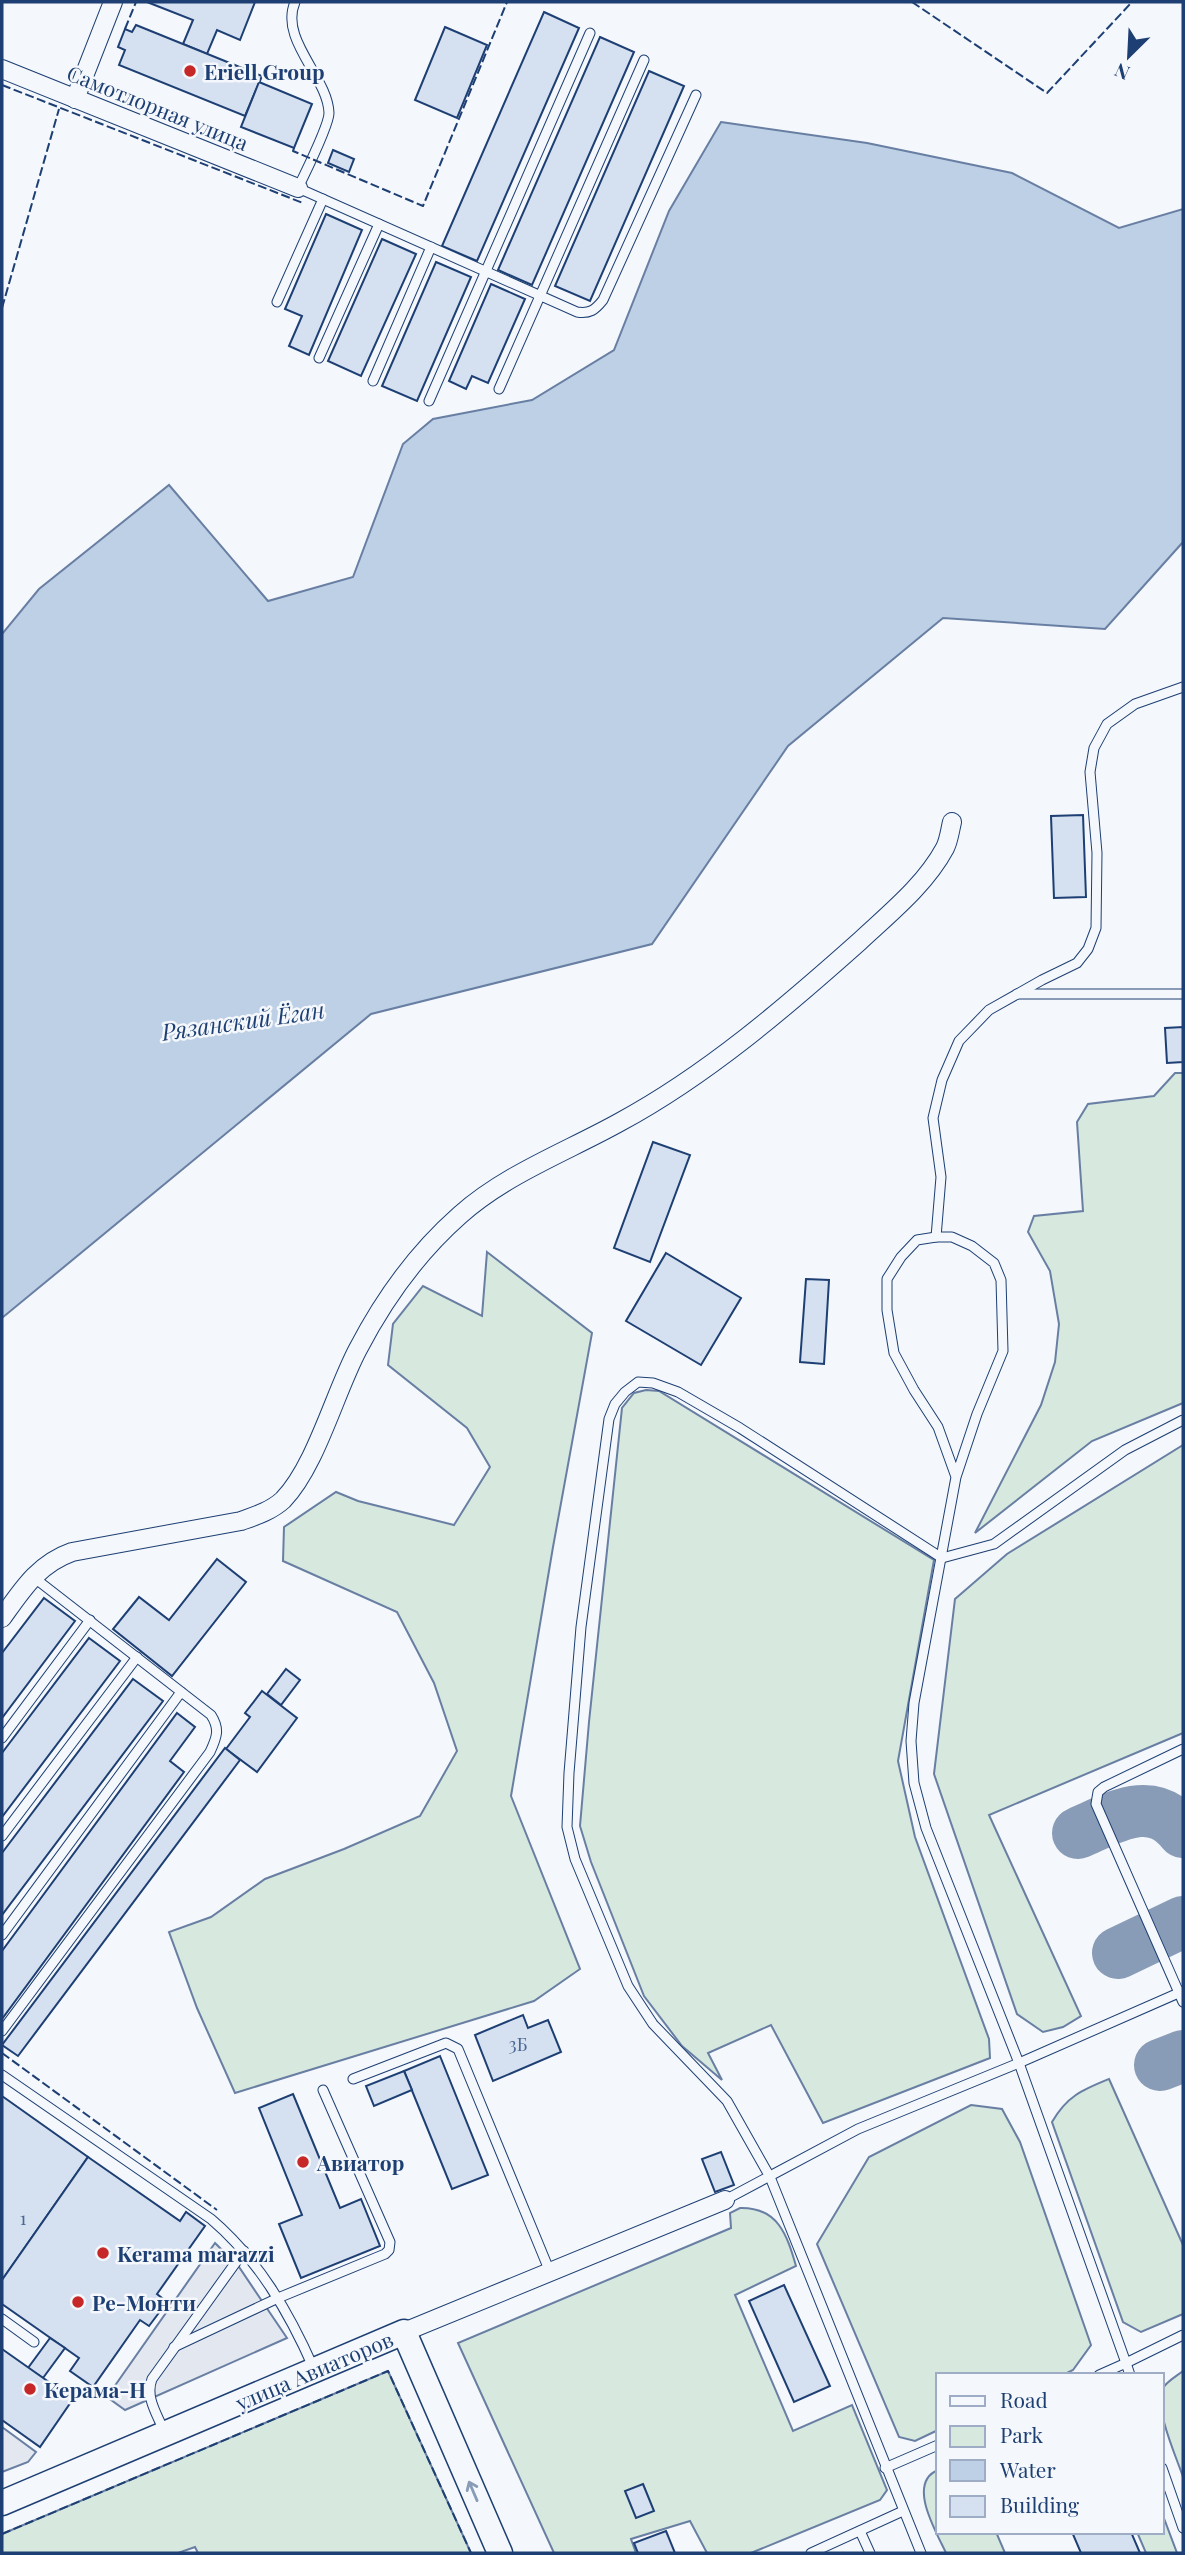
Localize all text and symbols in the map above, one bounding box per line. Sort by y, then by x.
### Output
north arrow [1094,21,1164,91]
place label: Eriell Group [204,57,325,85]
street label: Самотлорная улица [63,58,253,156]
text: N [1110,58,1133,87]
marker: Eriell Group [182,63,198,79]
water label: Рязанский Ёган [159,993,326,1047]
house number: 3Б [509,2032,527,2056]
place label: Авиатор [316,2148,404,2176]
marker: Авиатор [295,2154,311,2170]
house number: 1 [20,2206,27,2230]
place label: Kerama marazzi [117,2239,275,2267]
marker: Kerama marazzi [95,2245,111,2261]
place label: Ре-Монти [92,2288,196,2316]
marker: Ре-Монти [70,2294,86,2310]
street label: улица Авиаторов [230,2324,397,2416]
legend [936,2373,1164,2534]
place label: Керама-Н [44,2375,146,2403]
marker: Керама-Н [22,2381,38,2397]
text: Road [1000,2385,1048,2413]
text: Park [1000,2420,1044,2448]
text: Water [999,2455,1056,2483]
one-way arrow [466,2480,479,2502]
text: Building [1000,2490,1079,2518]

